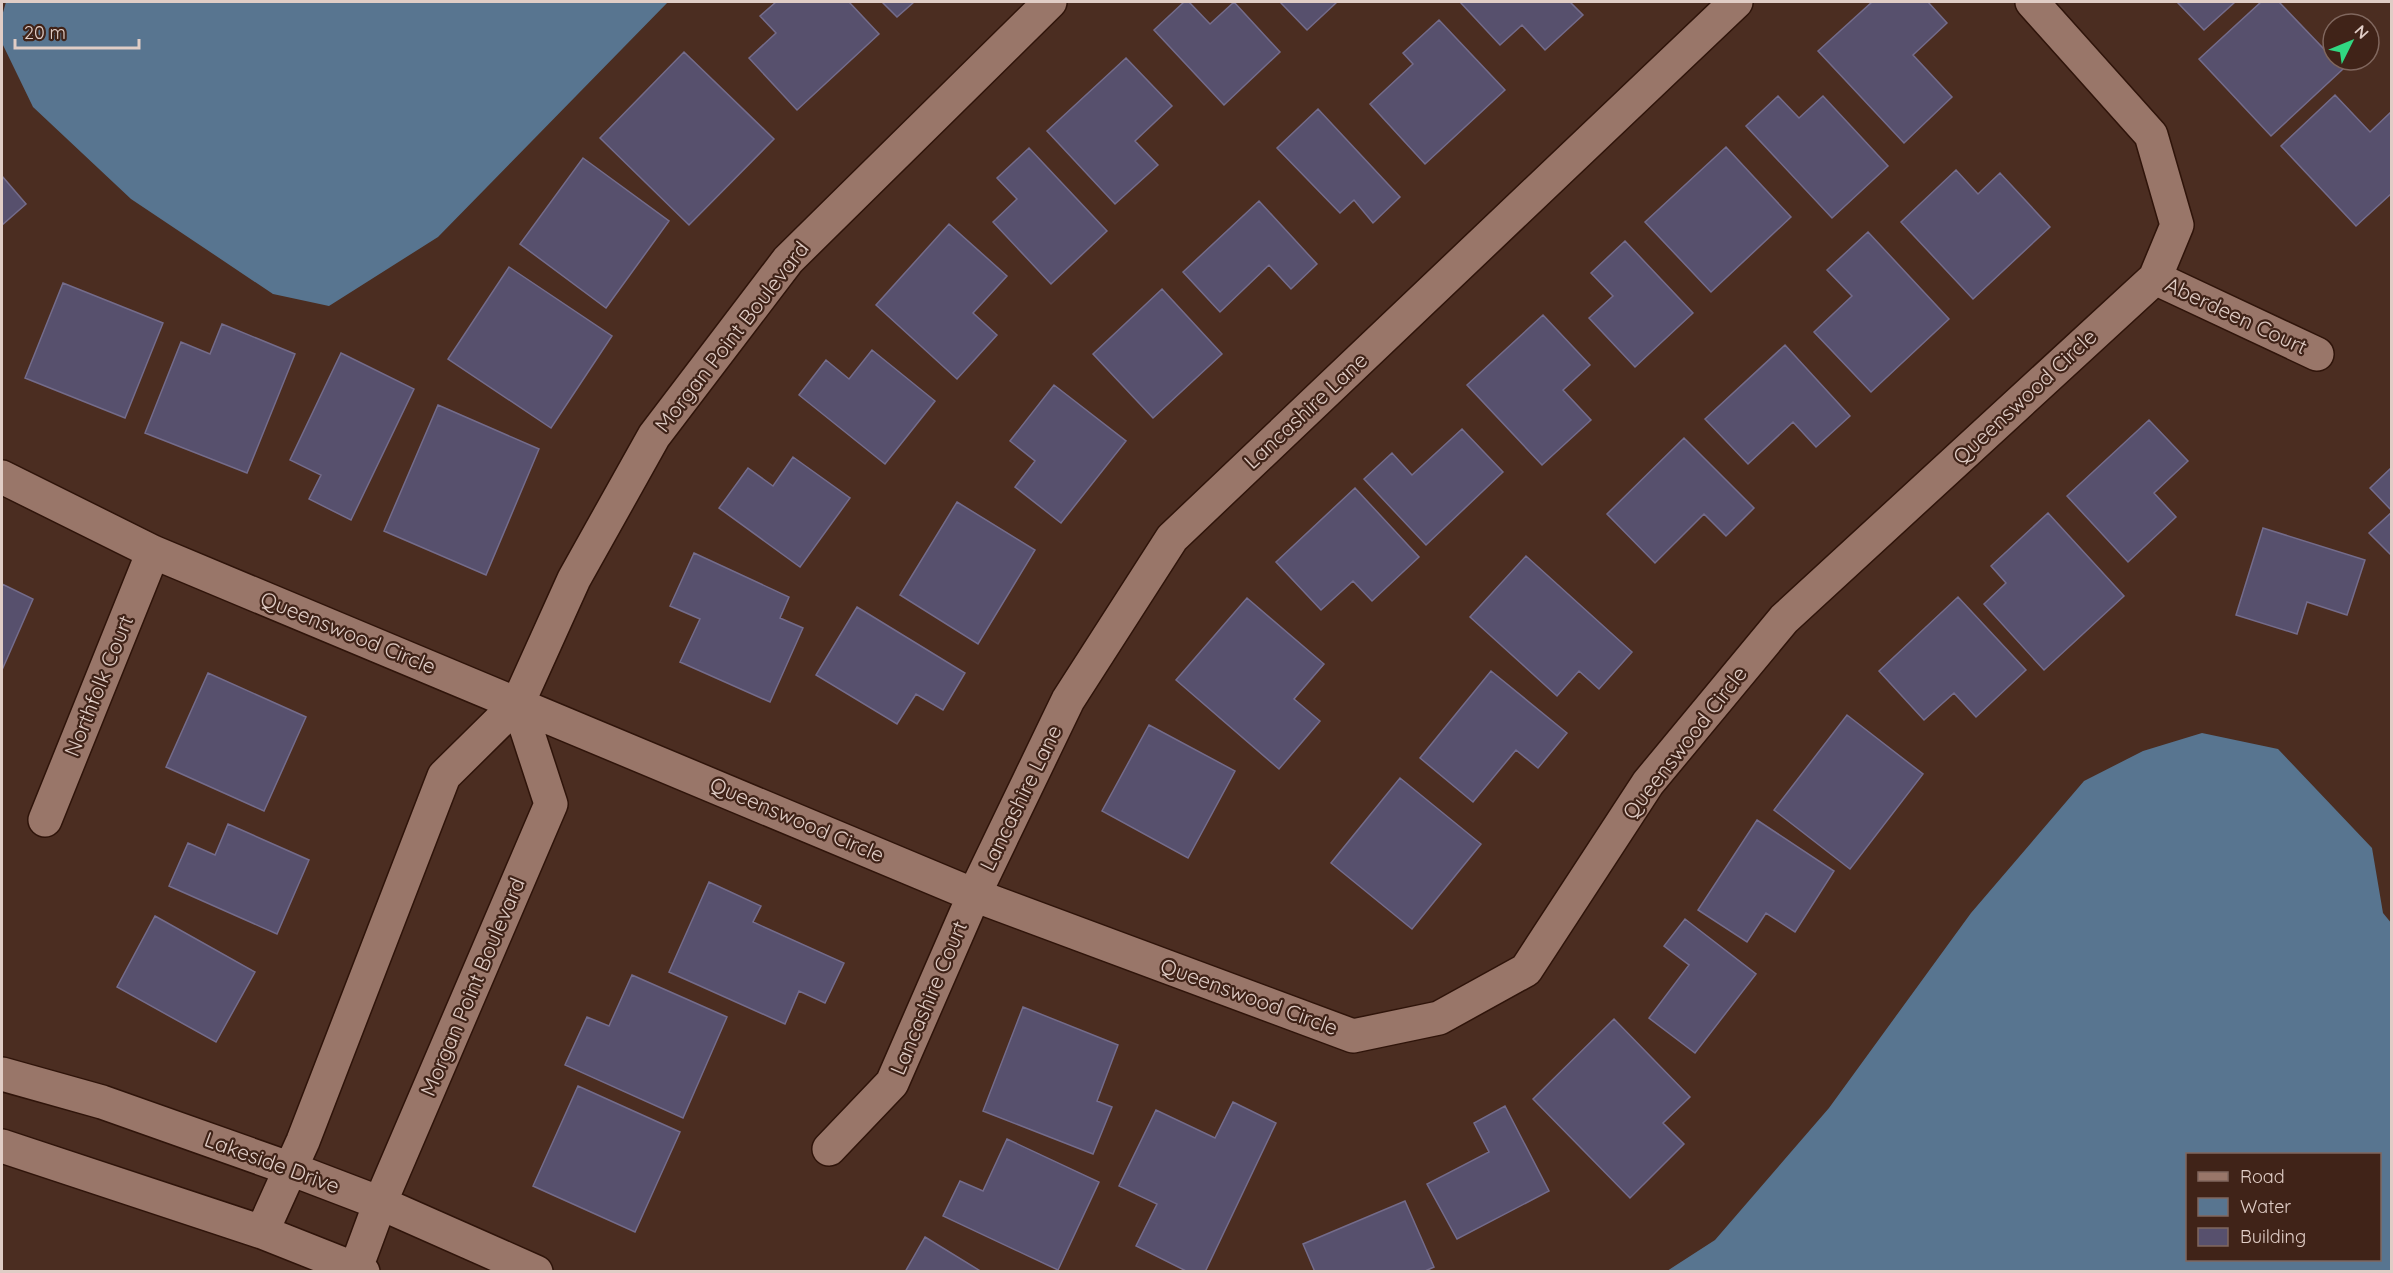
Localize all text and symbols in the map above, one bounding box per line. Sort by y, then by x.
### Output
scale bar [15,12,140,50]
north arrow [2321,12,2381,72]
text: 20 m [24,21,66,44]
text: N [2351,21,2373,43]
street label: Morgan Point Boulevard [649,236,814,437]
street label: Aberdeen Court [2161,271,2312,359]
street label: Queenswood Circle [1947,323,2101,469]
street label: Lancashire Lane [1238,347,1372,474]
street label: Queenswood Circle [257,585,440,679]
street label: Northfolk Court [58,611,138,760]
street label: Queenswood Circle [1616,661,1752,824]
street label: Lancashire Lane [974,720,1067,875]
street label: Queenswood Circle [706,771,888,868]
street label: Morgan Point Boulevard [414,874,530,1100]
street label: Lancashire Court [884,917,972,1078]
street label: Queenswood Circle [1157,952,1342,1040]
street label: Lakeside Drive [201,1126,343,1199]
legend [2186,1153,2381,1261]
text: Road [2240,1165,2285,1188]
text: Water [2240,1195,2291,1218]
text: Building [2240,1225,2306,1248]

